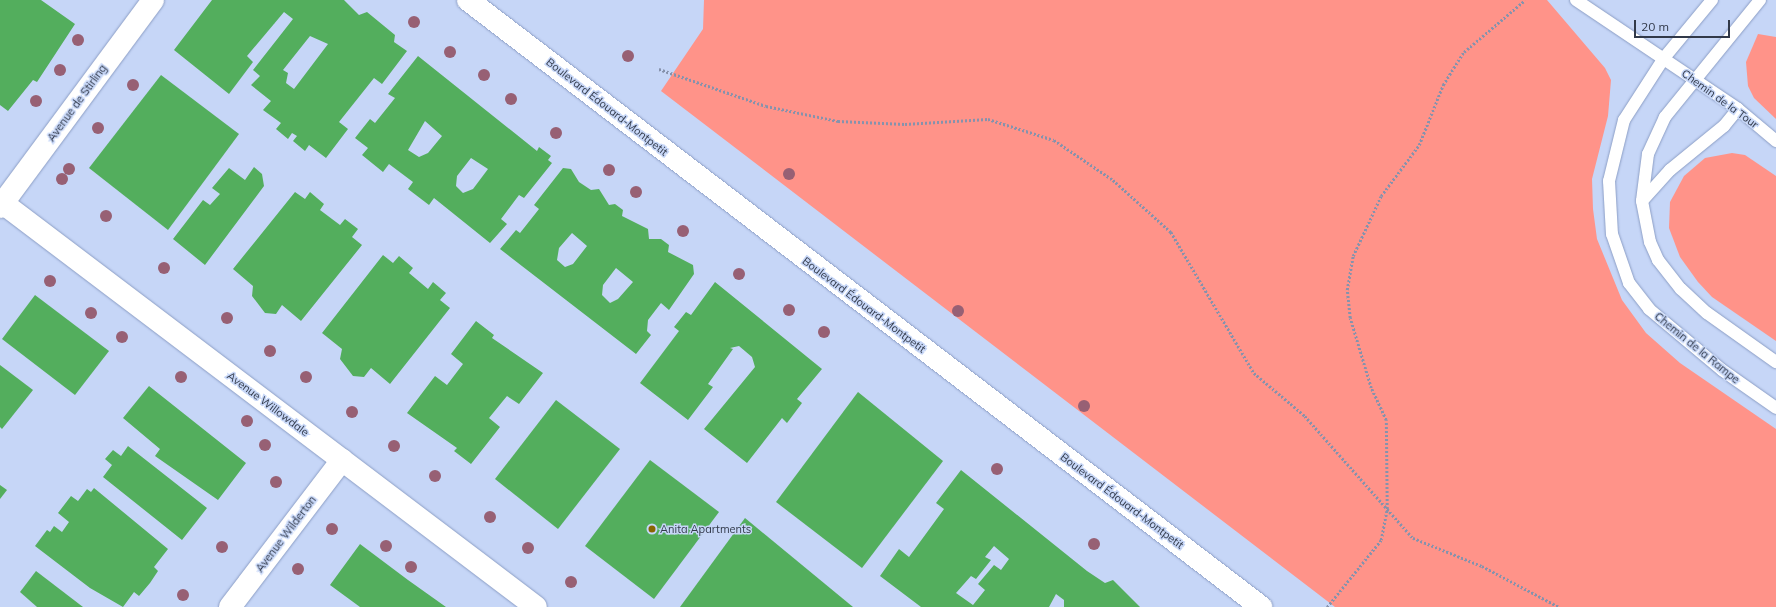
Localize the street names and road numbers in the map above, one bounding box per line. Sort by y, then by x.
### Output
street label: Boulevard Édouard-Montpetit [544,55,670,159]
street label: Avenue de Stirling [45,62,109,144]
street label: Chemin de la Tour [1679,67,1761,131]
street label: Boulevard Édouard-Montpetit [800,254,928,356]
street label: Chemin de la Rampe [1652,310,1742,386]
street label: Avenue Willowdale [225,369,311,439]
street label: Boulevard Édouard-Montpetit [1058,450,1186,552]
street label: Avenue Wilderton [253,493,319,575]

